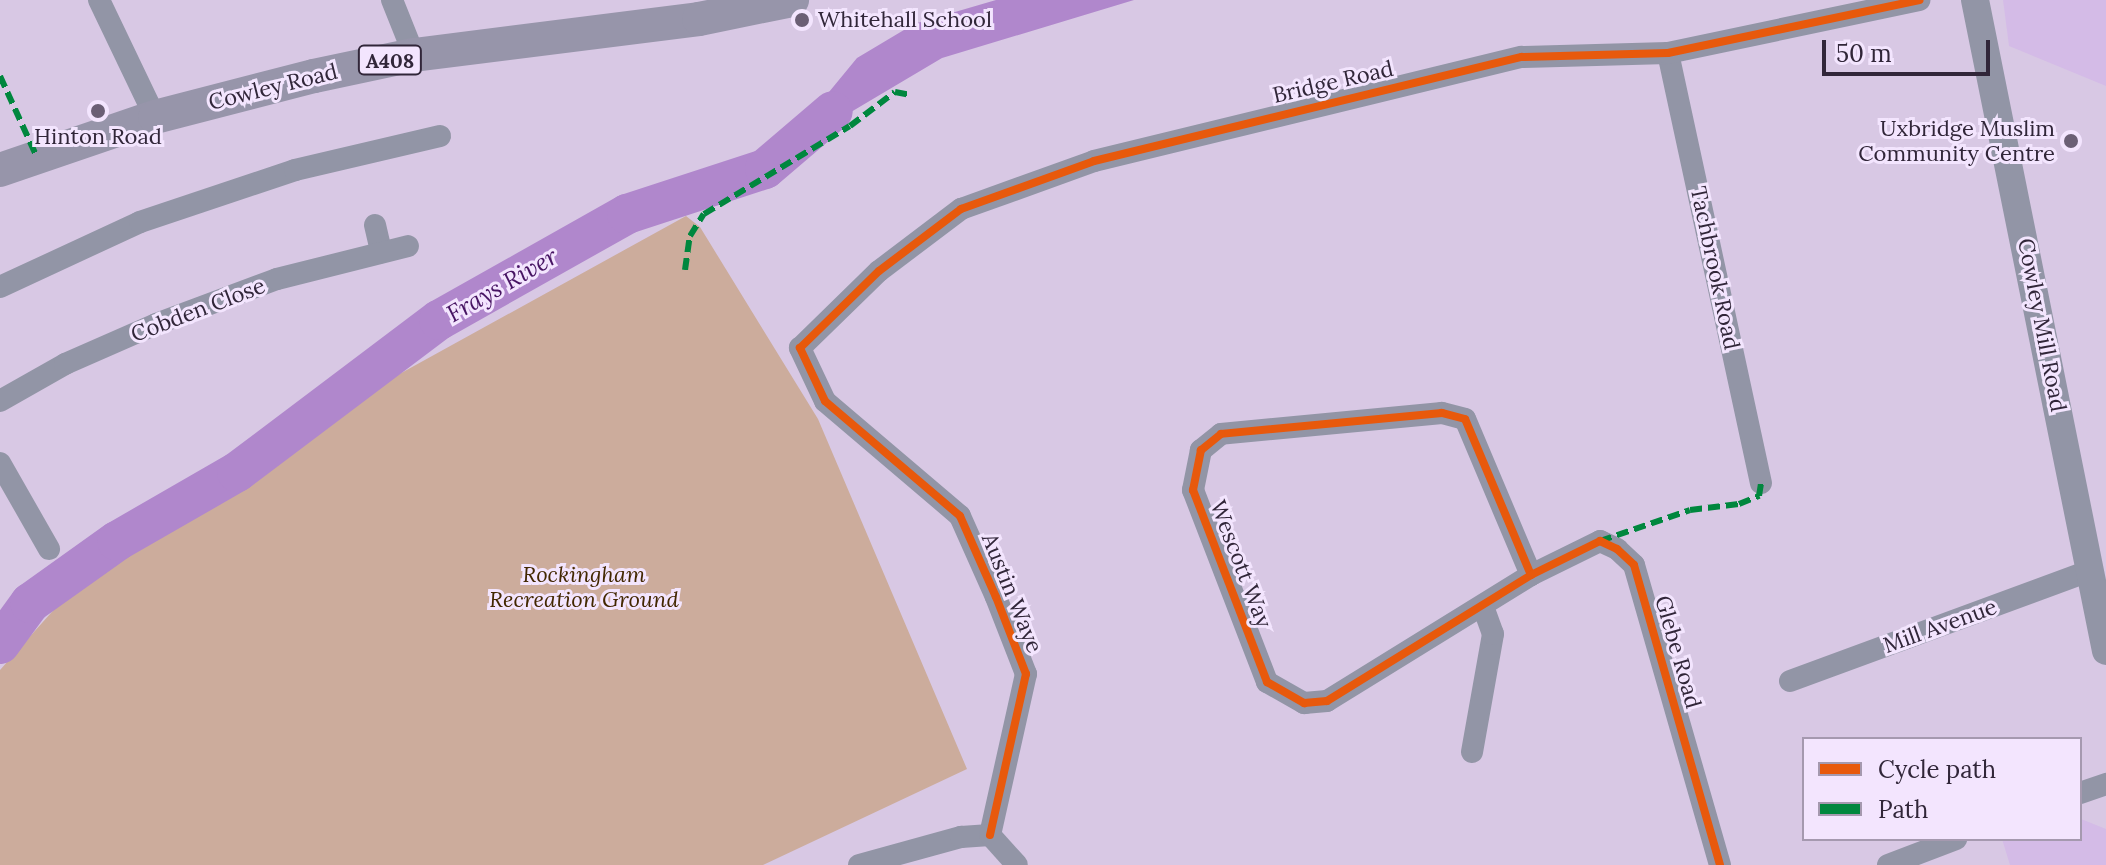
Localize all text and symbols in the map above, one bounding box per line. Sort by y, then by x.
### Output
place label: Whitehall School [818,7,992,33]
marker: Whitehall School [793,11,811,29]
scale bar [1826,24,1994,74]
text: 50 m [1836,38,1892,69]
road number: A408 [356,44,424,76]
street label: Bridge Road [1270,55,1396,109]
street label: Cowley Road [206,58,340,116]
marker: Hinton Road [89,102,107,120]
place label: Uxbridge Muslim Community Centre [1858,115,2055,166]
place label: Hinton Road [34,124,162,150]
marker: Uxbridge Muslim Community Centre [2062,132,2080,150]
street label: Tachbrook Road [1685,184,1745,352]
street label: Cowley Mill Road [2012,236,2072,414]
water label: Frays River [441,242,563,328]
street label: Cobden Close [127,272,269,348]
street label: Wescott Way [1205,497,1277,631]
street label: Austin Waye [976,529,1048,657]
park label: Rockingham Recreation Ground [489,561,679,612]
street label: Glebe Road [1649,593,1707,711]
street label: Mill Avenue [1880,593,2000,659]
legend [1802,737,2082,841]
text: Cycle path [1878,754,1996,785]
text: Path [1878,794,1928,825]

